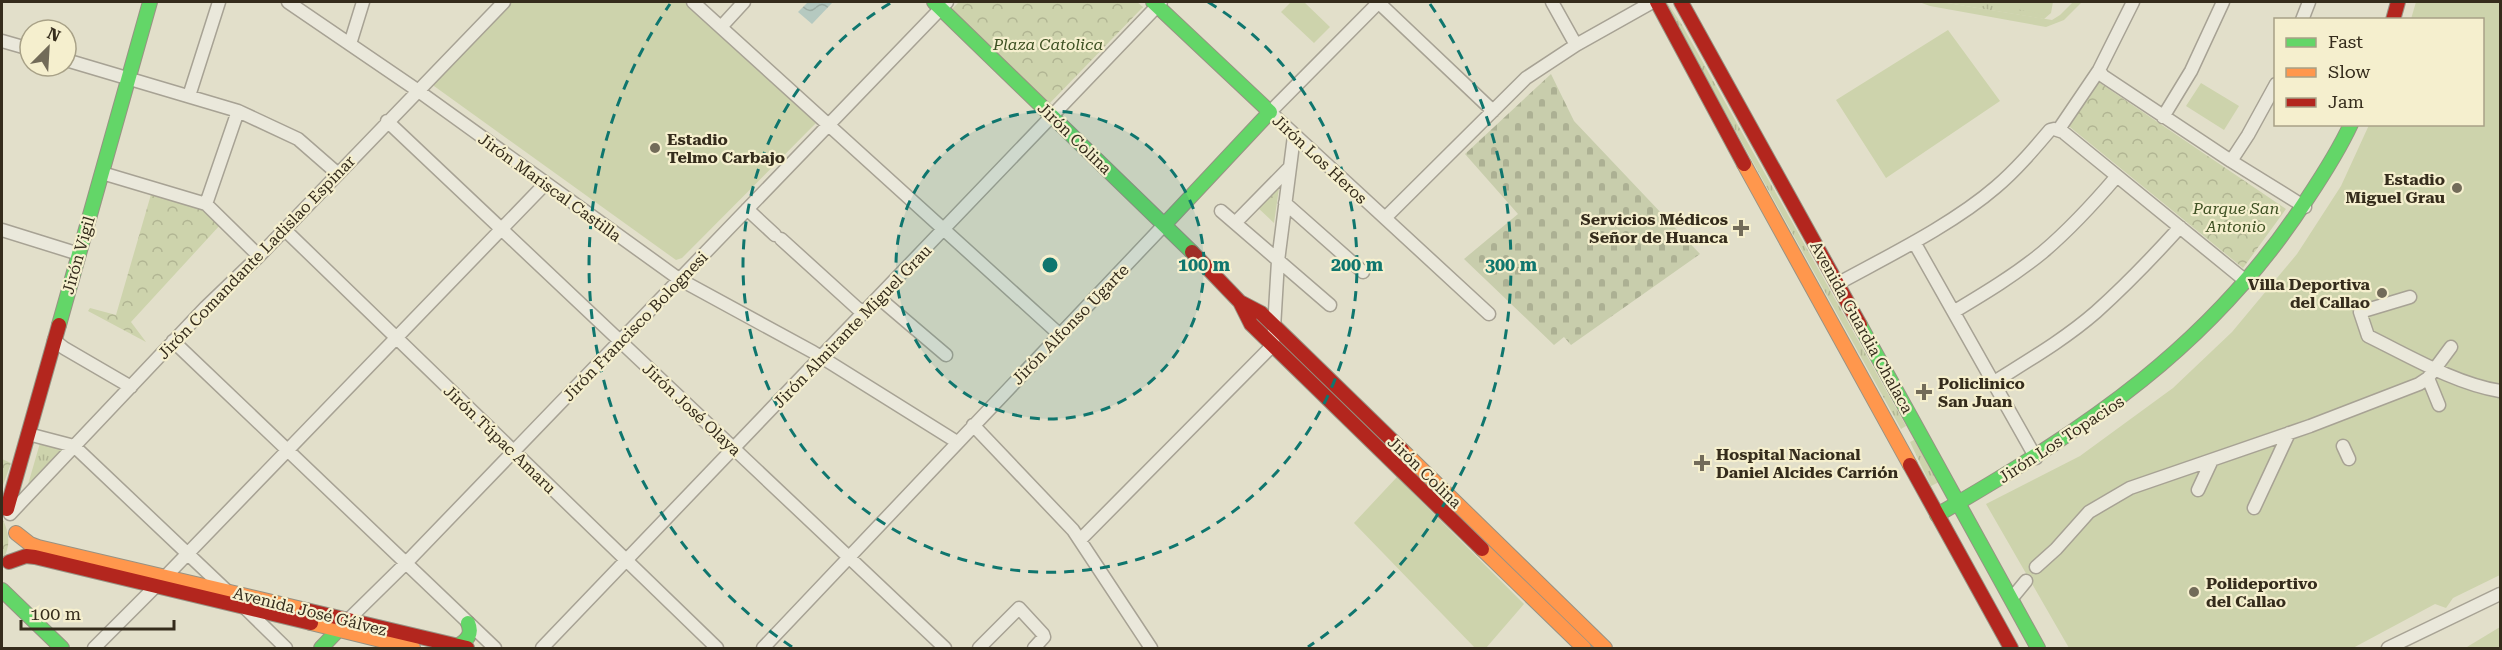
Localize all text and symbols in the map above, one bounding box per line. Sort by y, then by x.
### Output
north arrow [18,18,78,78]
legend [2274,18,2484,126]
text: N [44,24,63,46]
text: Fast [2328,31,2363,52]
park label: Plaza Catolica [992,35,1103,54]
text: Slow [2328,61,2370,82]
text: Jam [2328,91,2364,112]
street label: Jirón Colina [1034,98,1116,178]
street label: Jirón Los Heros [1269,111,1371,208]
street label: Jirón Mariscal Castilla [475,129,625,246]
place label: Estadio Telmo Carbajo [667,130,785,167]
marker: Estadio Telmo Carbajo [648,141,662,155]
street label: Jirón Comandante Ladislao Espinar [154,151,359,363]
place label: Estadio Miguel Grau [2346,170,2445,207]
marker: Estadio Miguel Grau [2450,181,2464,195]
park label: Parque San Antonio [2192,199,2279,236]
place label: Servicios Médicos Señor de Huanca [1580,210,1729,247]
street label: Jirón Vigil [58,214,99,296]
marker: Servicios Médicos Señor de Huanca [1732,219,1750,237]
street label: Avenida Guardia Chalaca [1806,238,1917,417]
street label: Jirón Almirante Miguel Grau [769,241,935,412]
street label: Jirón Francisco Bolognesi [559,248,712,405]
text: 100 m [1178,254,1231,275]
text: 200 m [1331,254,1384,275]
text: 300 m [1485,254,1538,275]
centre of rings [1040,255,1060,275]
street label: Jirón Alfonso Ugarte [1008,260,1133,388]
place label: Villa Deportiva del Callao [2248,275,2371,312]
marker: Villa Deportiva del Callao [2375,286,2389,300]
street label: Jirón José Olaya [639,359,745,460]
place label: Policlinico San Juan [1938,374,2025,411]
street label: Jirón Túpac Amaru [440,381,560,498]
marker: Policlinico San Juan [1915,383,1933,401]
street label: Jirón Los Topacios [1995,391,2128,487]
street label: Jirón Colina [1384,432,1466,512]
place label: Hospital Nacional Daniel Alcides Carrión [1716,445,1898,482]
marker: Hospital Nacional Daniel Alcides Carrión [1693,454,1711,472]
place label: Polideportivo del Callao [2206,574,2317,611]
street label: Avenida José Gálvez [231,583,389,640]
marker: Polideportivo del Callao [2187,585,2201,599]
scale bar [21,593,174,631]
text: 100 m [30,603,81,624]

